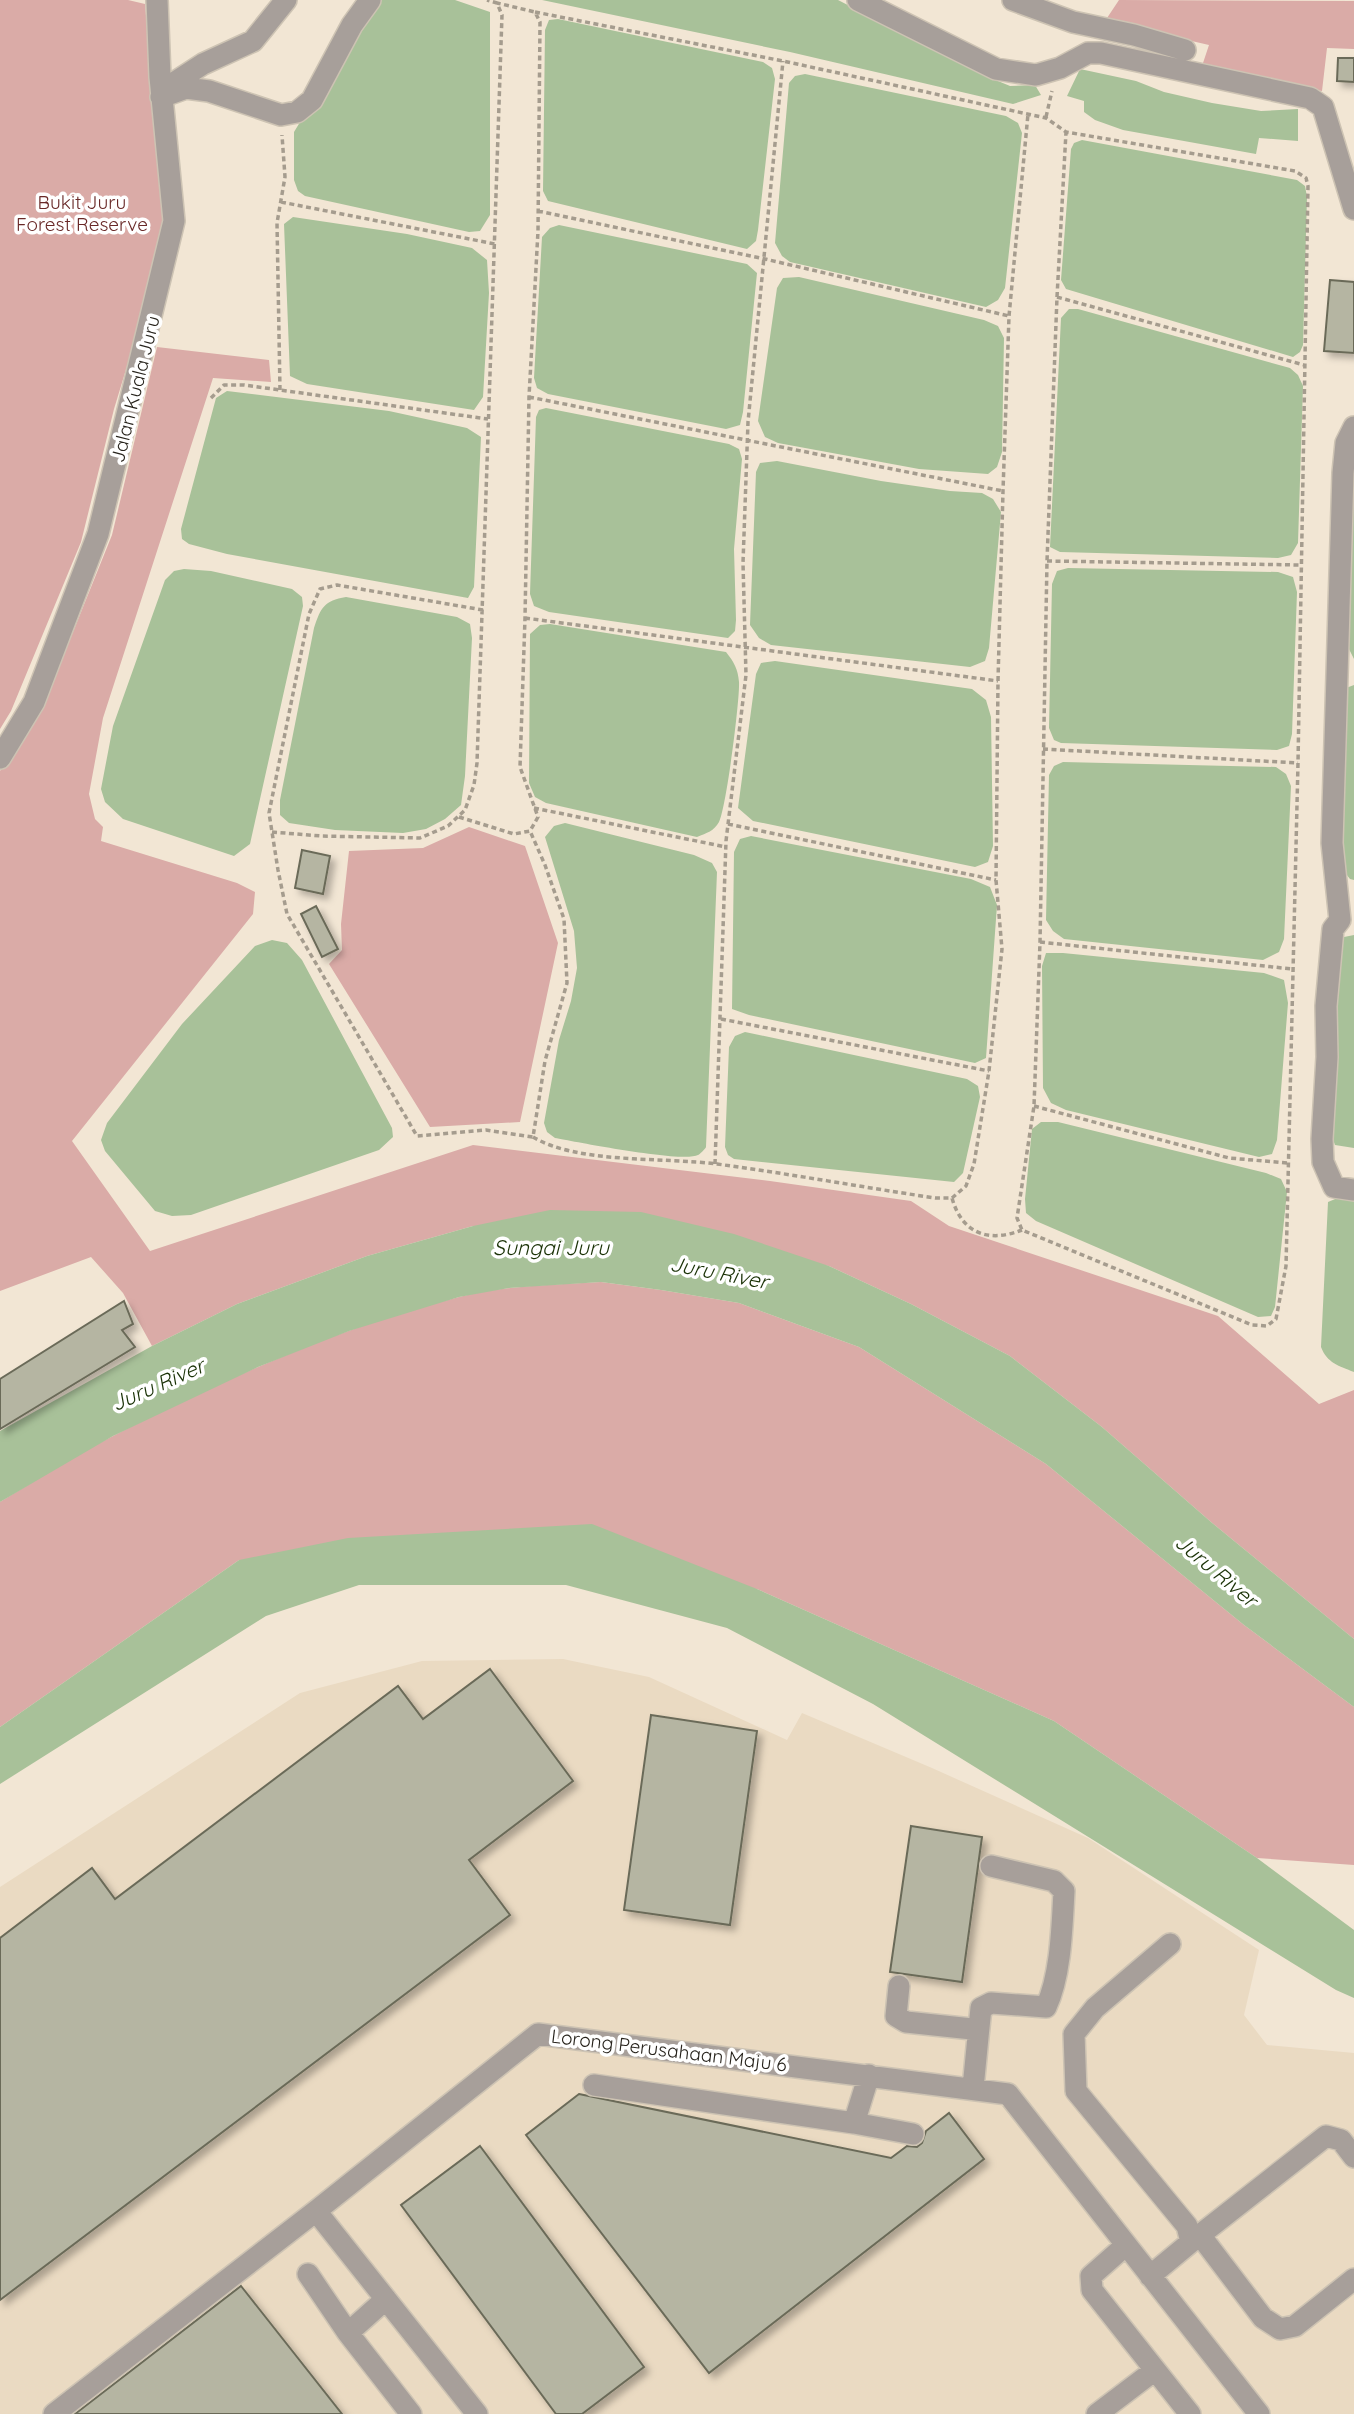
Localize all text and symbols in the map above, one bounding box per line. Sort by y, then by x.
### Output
park label: Bukit Juru Forest Reserve [16,190,148,236]
street label: Jalan Kuala Juru [105,313,165,465]
water label: Sungai Juru [493,1234,610,1260]
water label: Juru River [668,1250,773,1295]
water label: Juru River [107,1351,211,1416]
water label: Juru River [1170,1528,1265,1614]
street label: Lorong Perusahaan Maju 6 [550,2024,788,2076]

